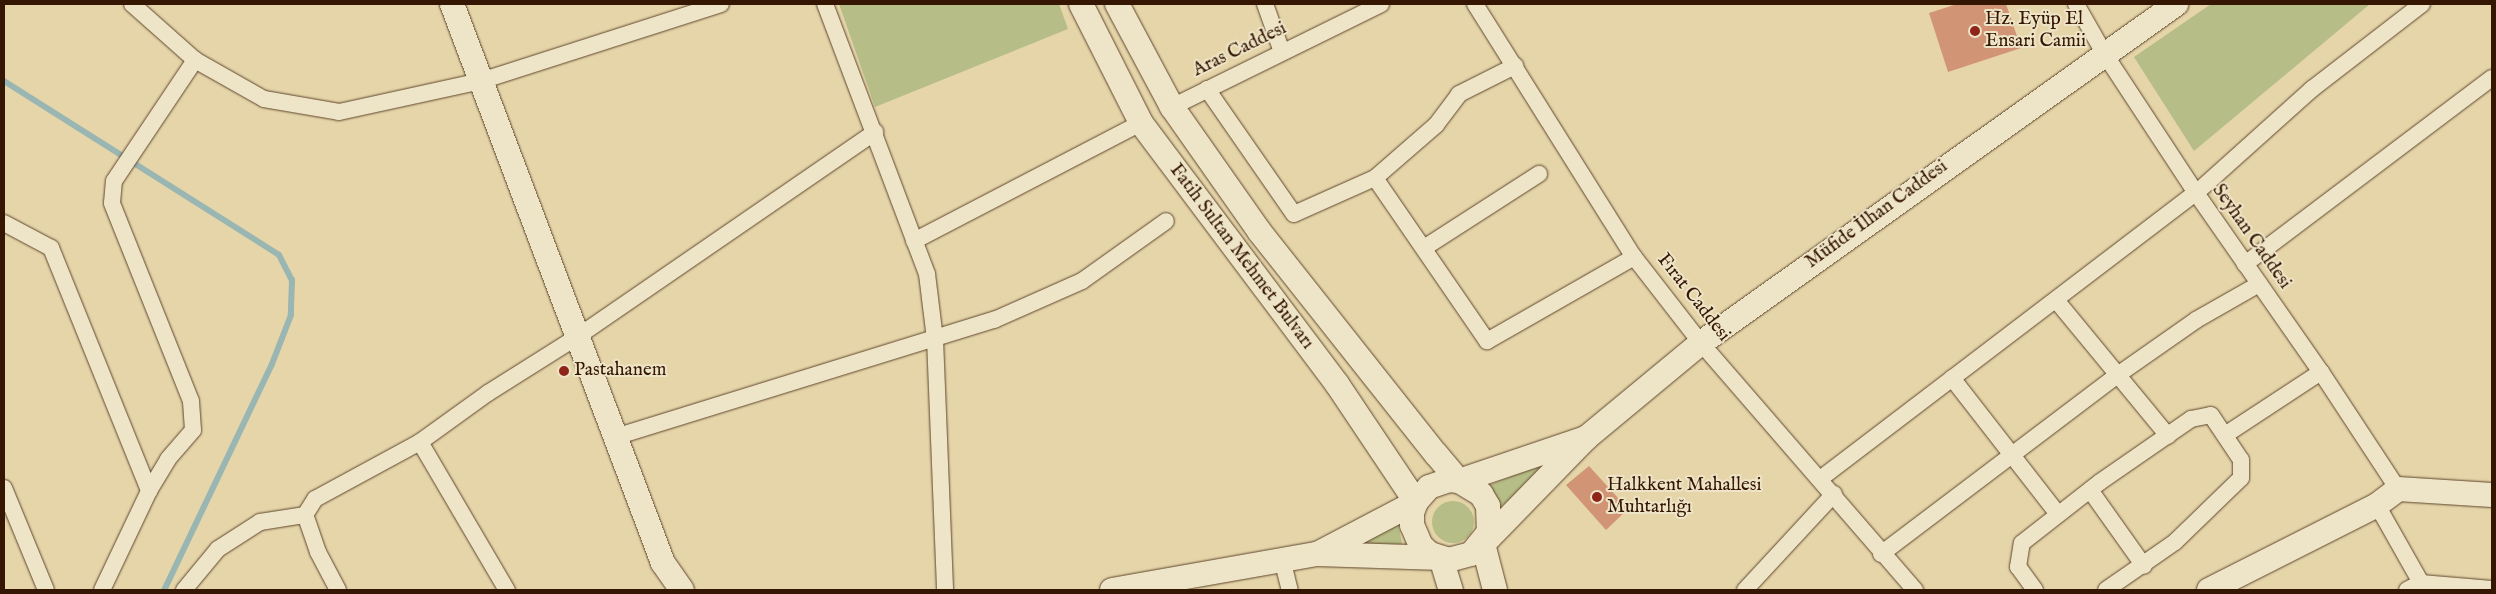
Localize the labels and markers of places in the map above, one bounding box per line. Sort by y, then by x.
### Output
place label: Hz. Eyüp El Ensari Camii [1985,9,2086,53]
marker: Hz. Eyüp El Ensari Camii [1969,25,1981,37]
place label: Pastahanem [574,360,666,382]
marker: Pastahanem [558,365,570,377]
place label: Halkkent Mahallesi Muhtarlığı [1607,475,1762,519]
marker: Halkkent Mahallesi Muhtarlığı [1591,491,1603,503]

